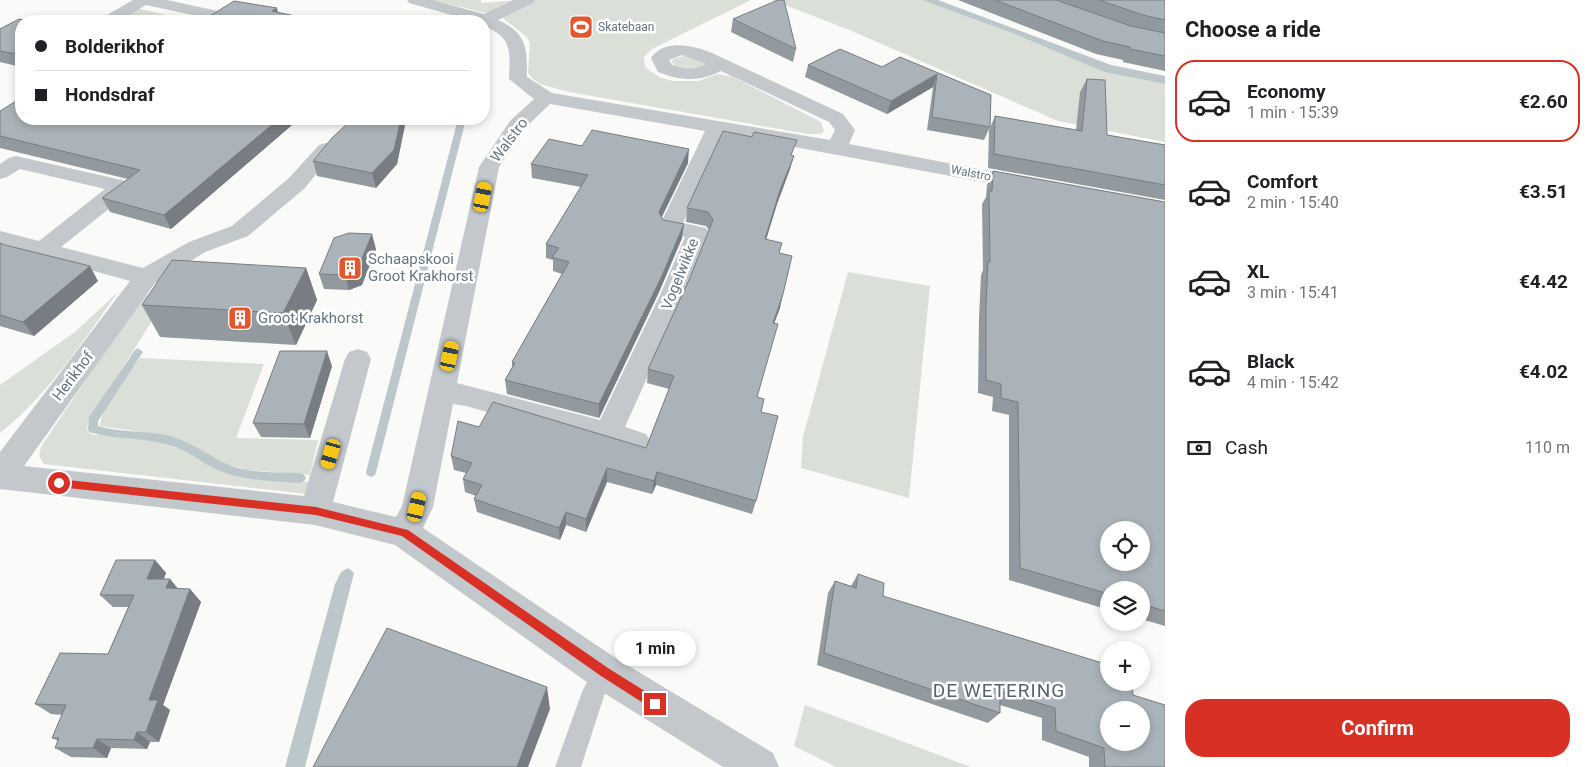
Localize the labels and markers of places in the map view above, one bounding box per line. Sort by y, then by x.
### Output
sports icon: Skatebaan [568,14,594,40]
place label: Skatebaan [598,20,654,34]
place label: Schaapskooi Groot Krakhorst [368,250,473,285]
building icon: Schaapskooi Groot Krakhorst [337,255,363,281]
building icon: Groot Krakhorst [227,305,253,331]
place label: Groot Krakhorst [258,309,363,327]

